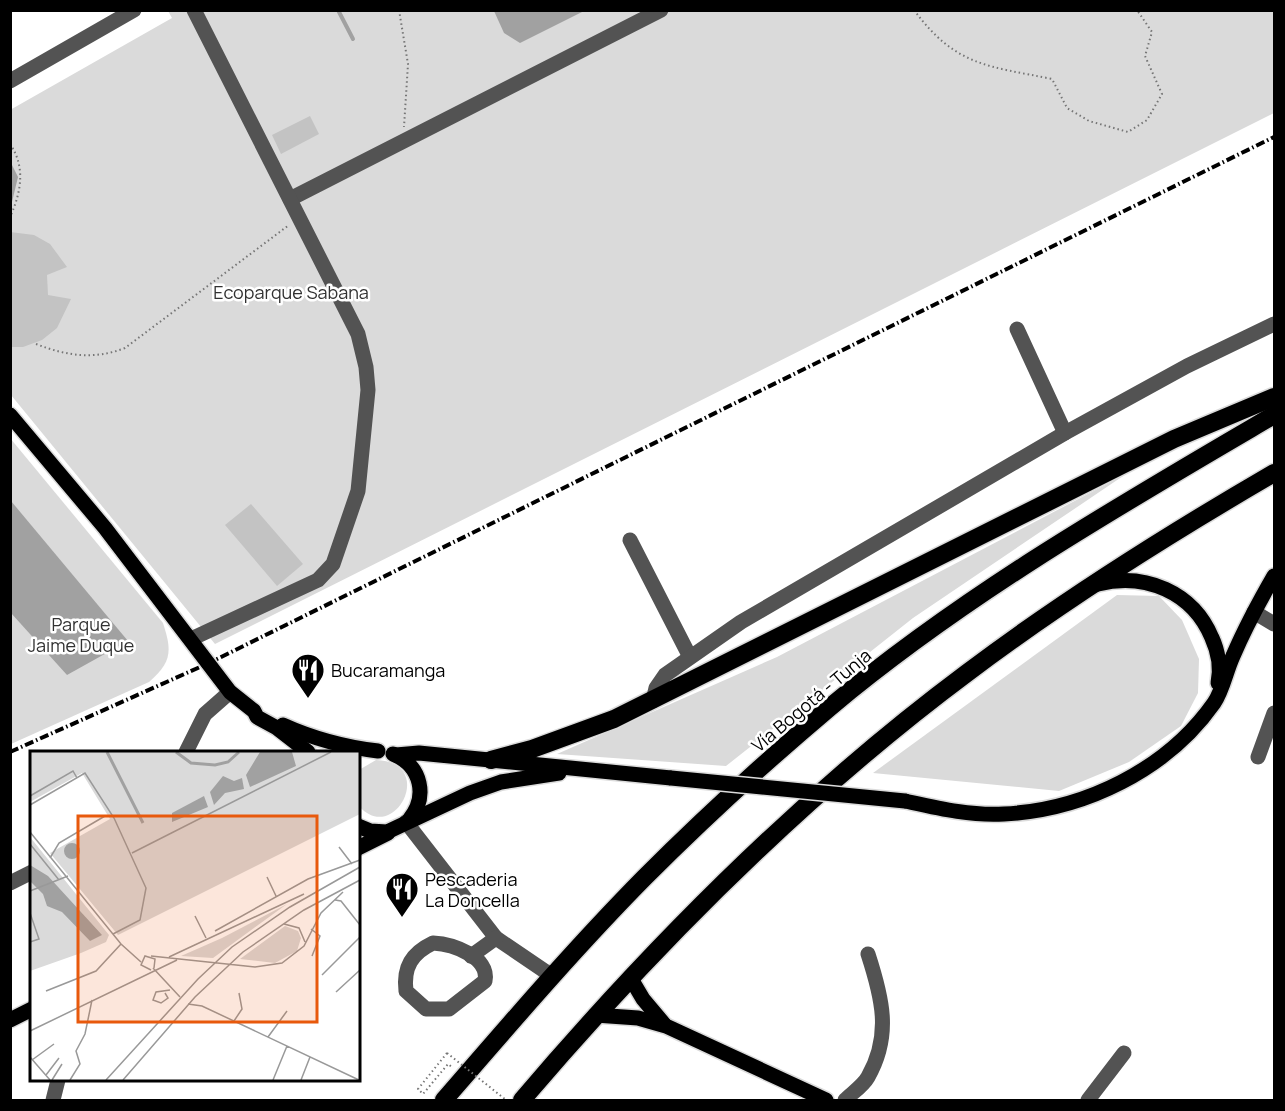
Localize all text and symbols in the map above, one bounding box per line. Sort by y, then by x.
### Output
park label: Ecoparque Sabana [213,280,369,304]
park label: Parque Jaime Duque [28,612,134,657]
street label: Vía Bogotá - Tunja [746,643,876,757]
restaurant icon: Bucaramanga [290,652,326,699]
place label: Bucaramanga [331,658,445,682]
inset map [30,751,360,1081]
place label: Pescaderia La Doncella [425,867,520,912]
restaurant icon: Pescaderia La Doncella [384,871,420,918]

